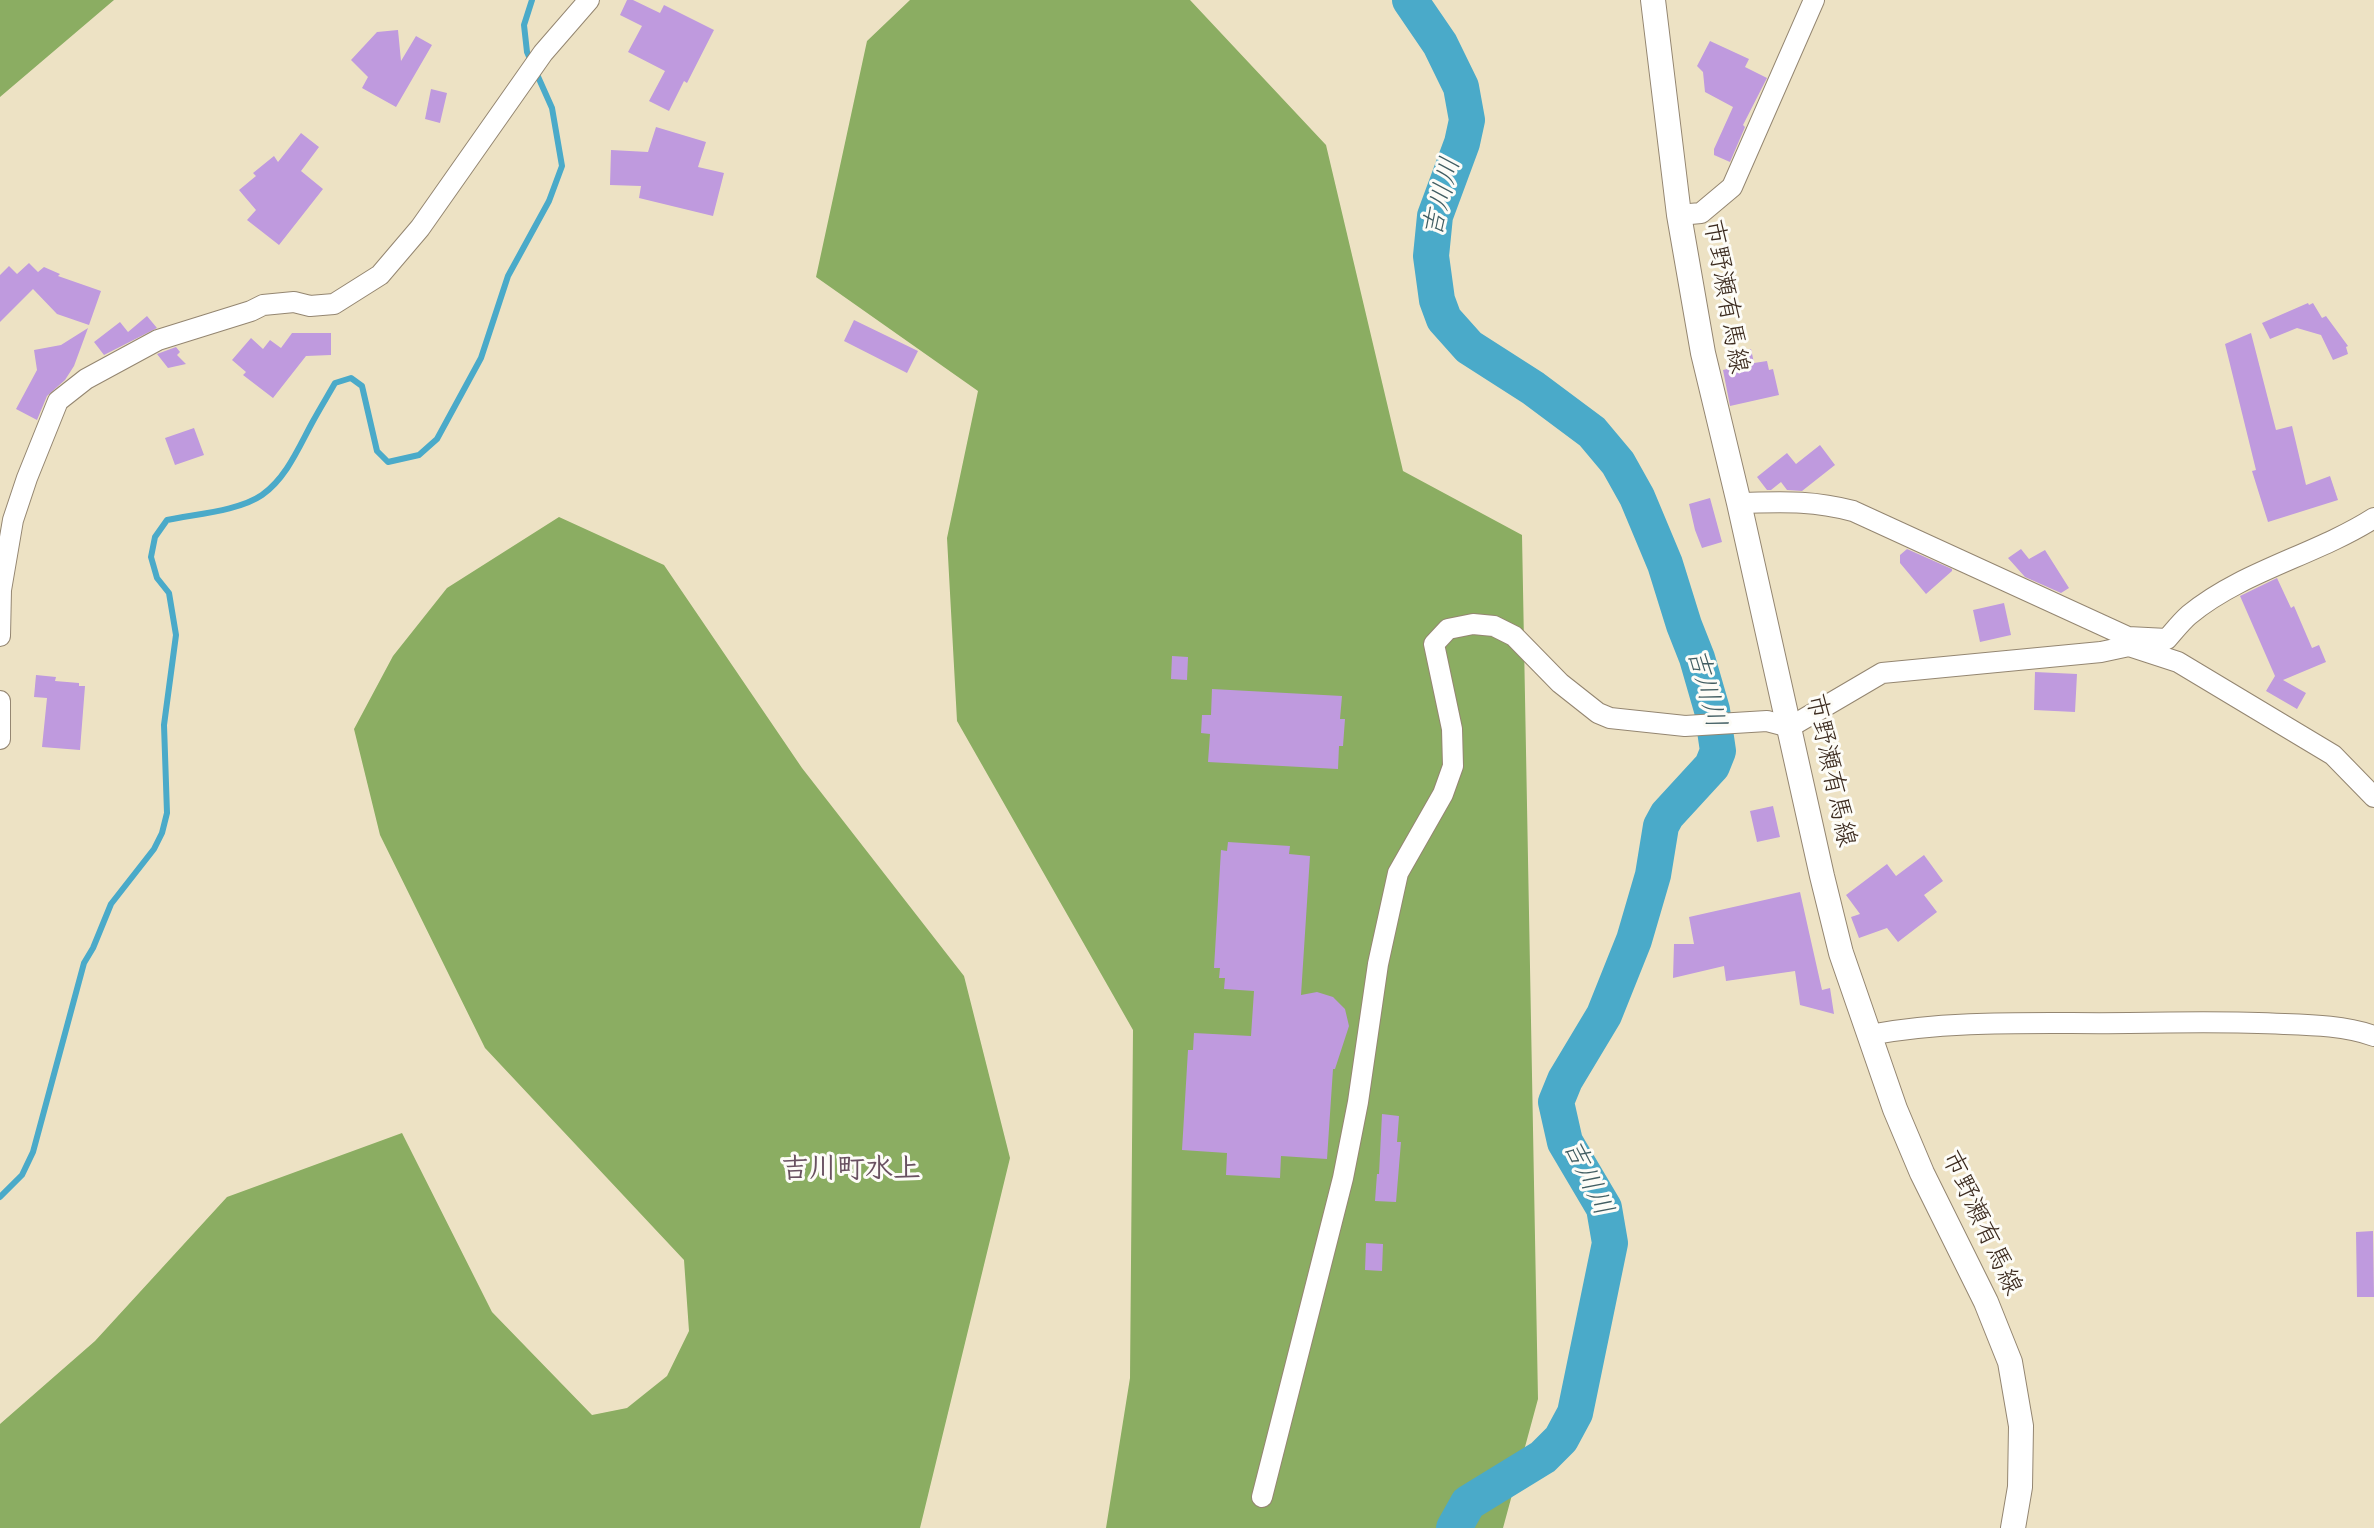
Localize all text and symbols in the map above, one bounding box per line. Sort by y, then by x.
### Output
water label: 吉川川 [1419,155,1471,241]
street label: 市野瀬有馬線 [1694,217,1752,377]
water label: 吉川川 [1677,646,1729,732]
street label: 市野瀬有馬線 [1797,691,1859,851]
water label: 吉川川 [1553,1135,1617,1223]
street label: 市野瀬有馬線 [1932,1147,2026,1301]
district label: 吉川町水上 [781,1155,921,1189]

